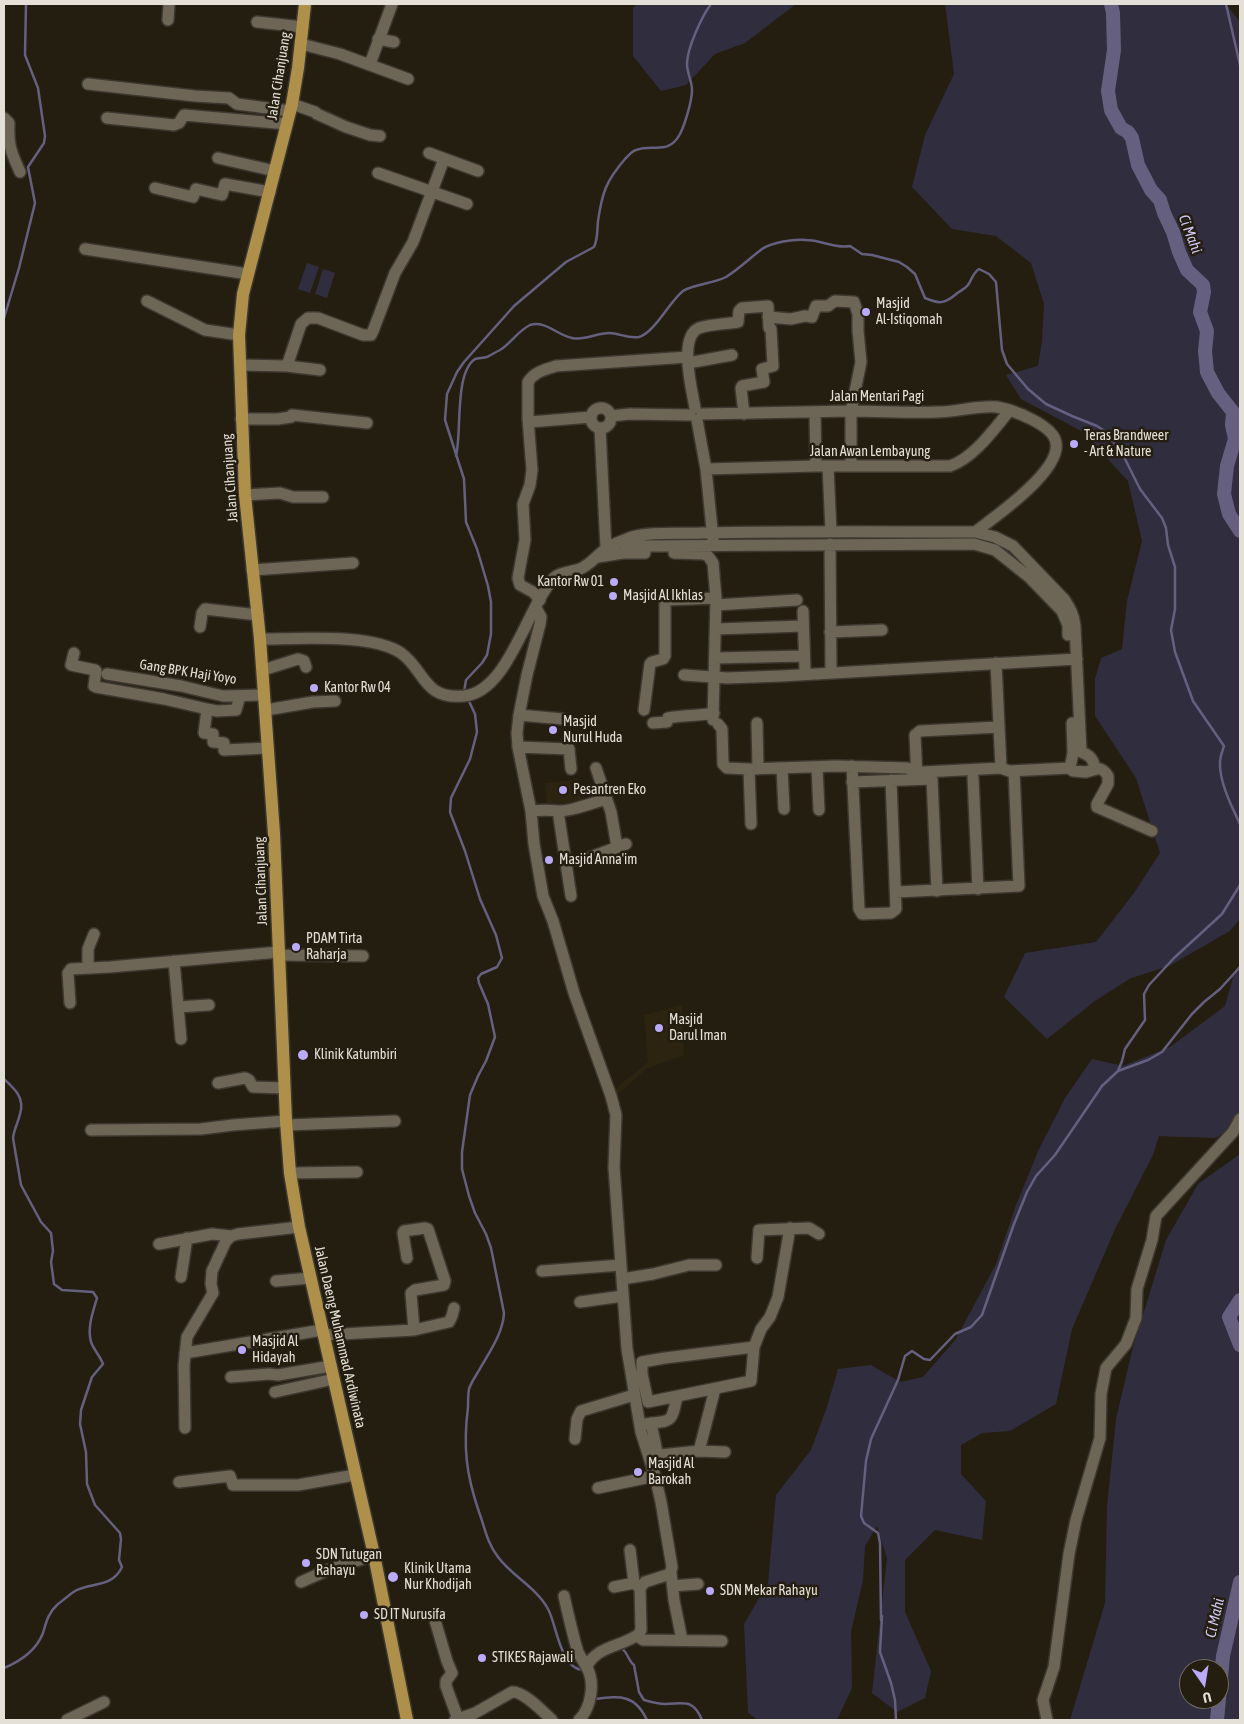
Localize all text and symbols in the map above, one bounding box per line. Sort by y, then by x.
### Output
street label: Jalan Cihanjuang [264,31,294,121]
water label: Ci Mahi [1174,212,1206,256]
place label: Masjid Al-Istiqomah [876,296,942,328]
marker: Masjid Al-Istiqomah [860,306,872,318]
street label: Jalan Mentari Pagi [830,389,924,405]
place label: Teras Brandweer - Art & Nature [1084,428,1168,461]
street label: Jalan Cihanjuang [219,433,241,523]
marker: Teras Brandweer - Art & Nature [1068,438,1080,450]
street label: Jalan Awan Lembayung [810,444,930,460]
place label: Kantor Rw 01 [537,574,604,590]
marker: Kantor Rw 01 [608,576,620,588]
place label: Masjid Al Ikhlas [623,588,703,604]
marker: Masjid Al Ikhlas [607,590,619,602]
street label: Gang BPK Haji Yoyo [138,656,238,688]
place label: Kantor Rw 04 [324,680,391,696]
marker: Kantor Rw 04 [308,682,320,694]
place label: Masjid Nurul Huda [563,714,623,746]
marker: Masjid Nurul Huda [547,724,559,736]
place label: Pesantren Eko [573,782,646,798]
marker: Pesantren Eko [557,784,569,796]
street label: Jalan Cihanjuang [251,836,271,926]
place label: Masjid Anna'im [559,852,637,868]
marker: Masjid Anna'im [543,854,555,866]
place label: PDAM Tirta Raharja [306,931,362,964]
marker: PDAM Tirta Raharja [290,941,302,953]
place label: Masjid Darul Iman [669,1012,727,1044]
marker: Masjid Darul Iman [653,1022,665,1034]
place label: Klinik Katumbiri [314,1047,397,1063]
marker: Klinik Katumbiri [296,1048,310,1062]
street label: Jalan Daeng Muhammad Ardiwinata [311,1244,369,1430]
place label: Masjid Al Hidayah [252,1334,298,1366]
marker: Masjid Al Hidayah [236,1344,248,1356]
place label: Masjid Al Barokah [648,1456,694,1488]
marker: Masjid Al Barokah [632,1466,644,1478]
place label: SDN Tutugan Rahayu [316,1547,382,1580]
marker: SDN Tutugan Rahayu [300,1557,312,1569]
place label: Klinik Utama Nur Khodijah [404,1561,472,1594]
marker: Klinik Utama Nur Khodijah [386,1570,400,1584]
place label: SDN Mekar Rahayu [720,1583,818,1599]
marker: SDN Mekar Rahayu [704,1585,716,1597]
water label: Ci Mahi [1202,1596,1228,1640]
place label: SD IT Nurusifa [374,1607,446,1623]
marker: SD IT Nurusifa [358,1609,370,1621]
place label: STIKES Rajawali [492,1650,573,1666]
marker: STIKES Rajawali [476,1652,488,1664]
north arrow [1179,1659,1229,1709]
text: U [1201,1689,1213,1706]

